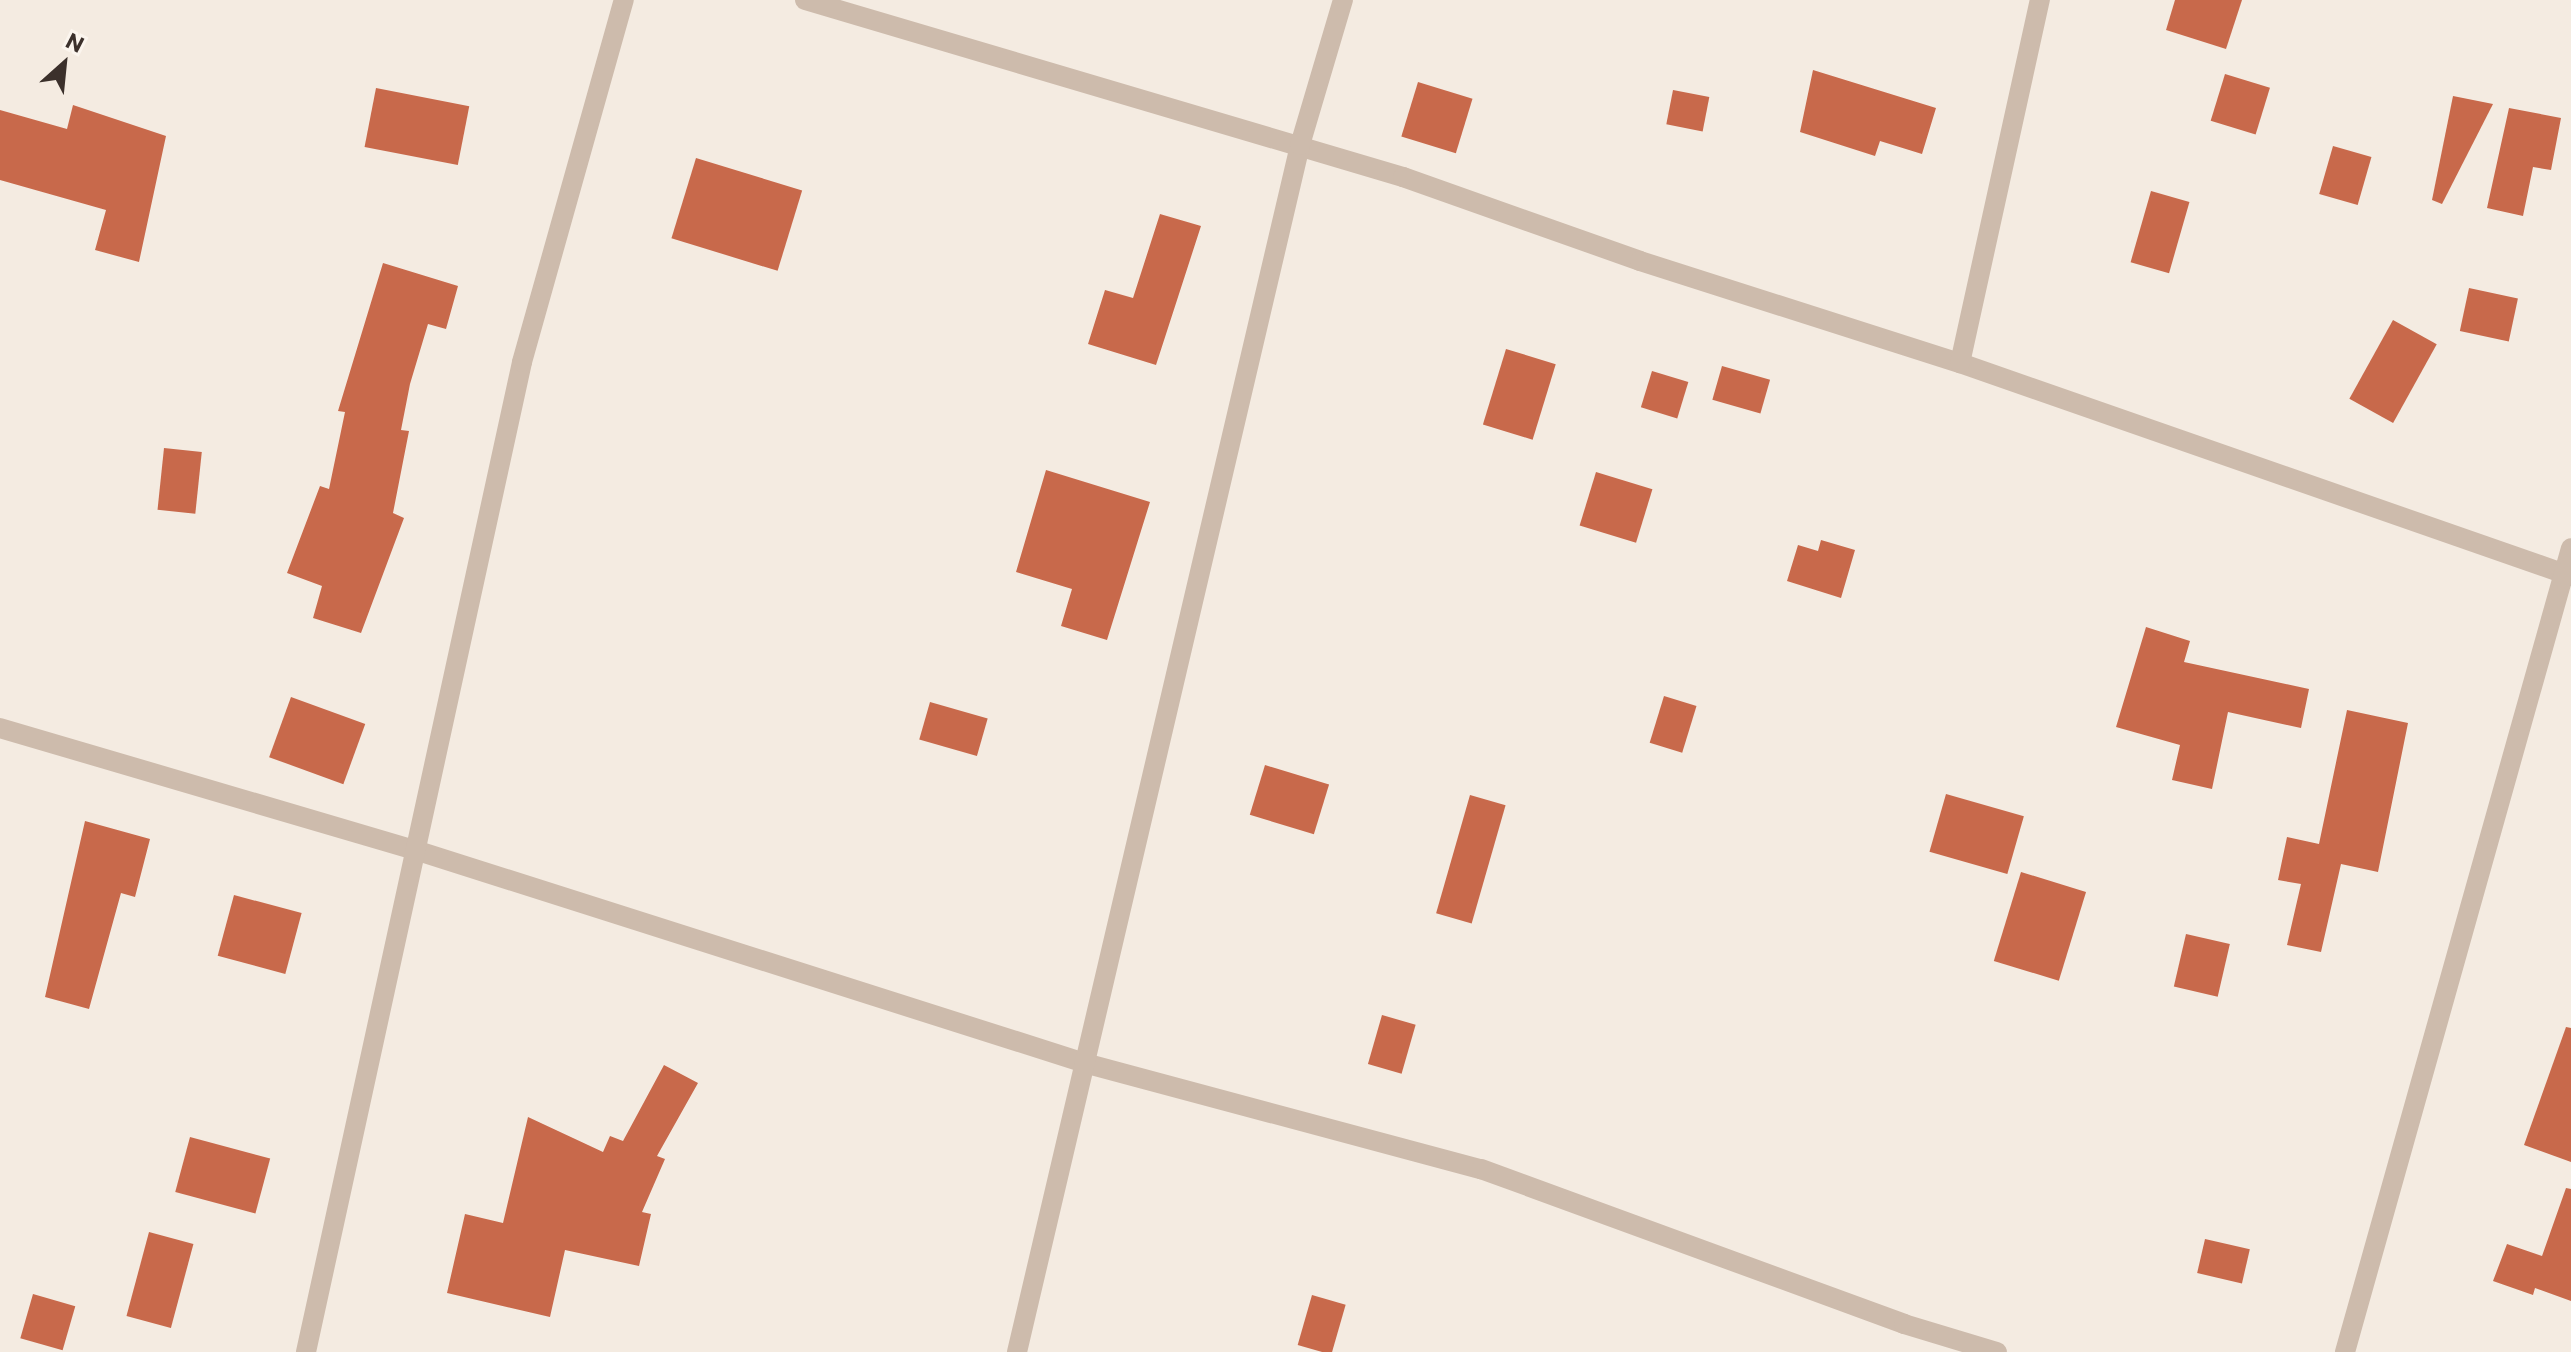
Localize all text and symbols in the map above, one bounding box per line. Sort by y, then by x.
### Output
north arrow [24,24,104,104]
text: N [62,26,89,58]

